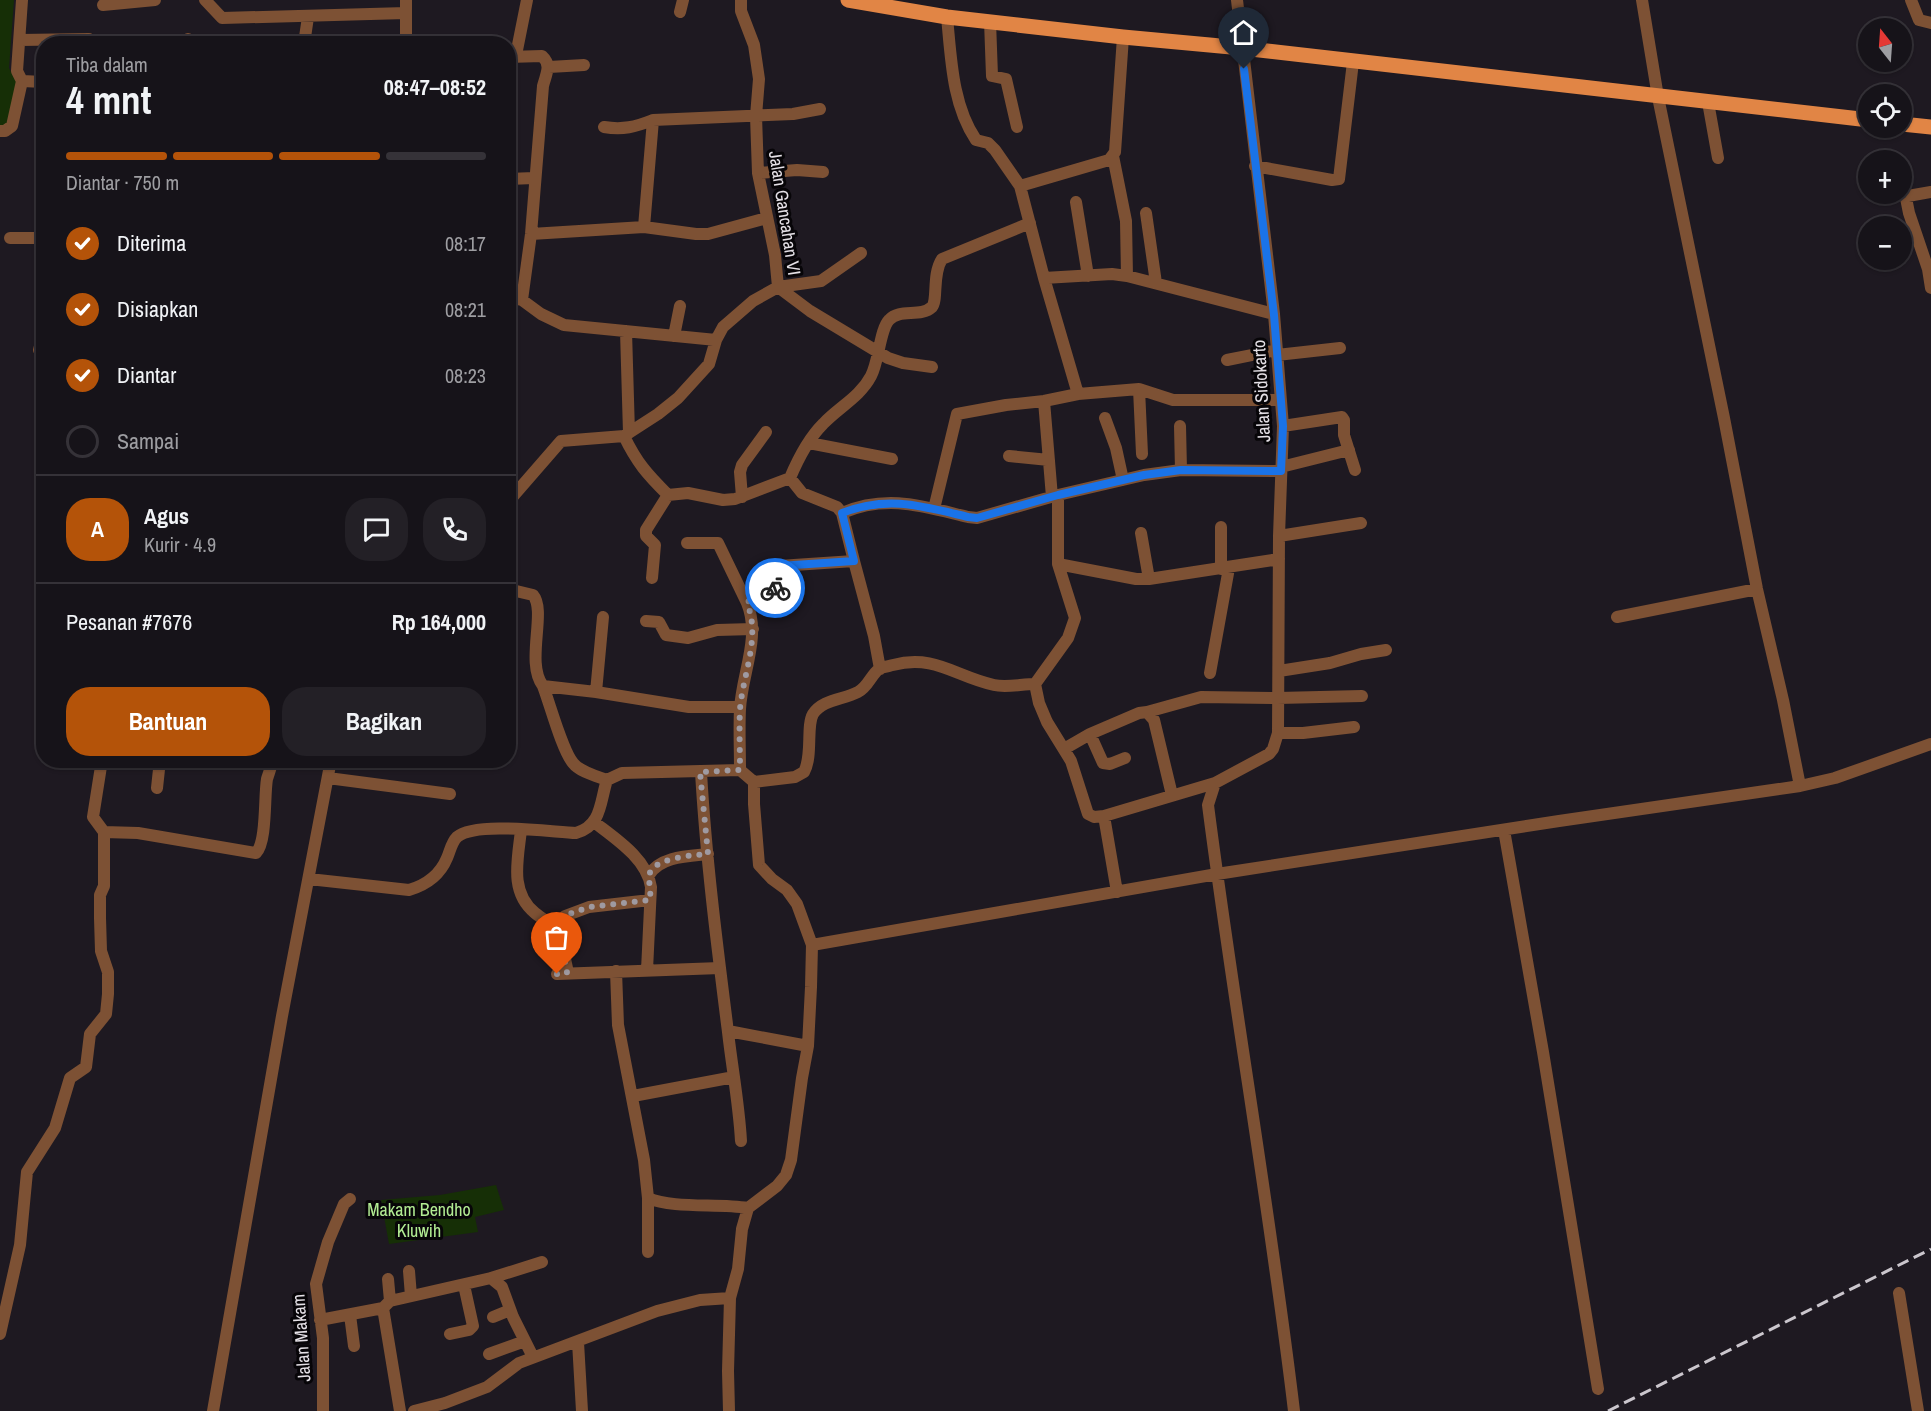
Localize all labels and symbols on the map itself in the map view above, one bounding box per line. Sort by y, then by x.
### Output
pin [1218,7,1269,69]
north arrow [1858,18,1912,72]
street label: Jalan Gancahan VI [763,149,807,277]
street label: Jalan Sidokarto [1246,339,1276,443]
courier [745,558,805,618]
pin [531,912,582,974]
park label: Makam Bendho Kluwih [367,1197,471,1243]
street label: Jalan Makam [285,1293,317,1383]

